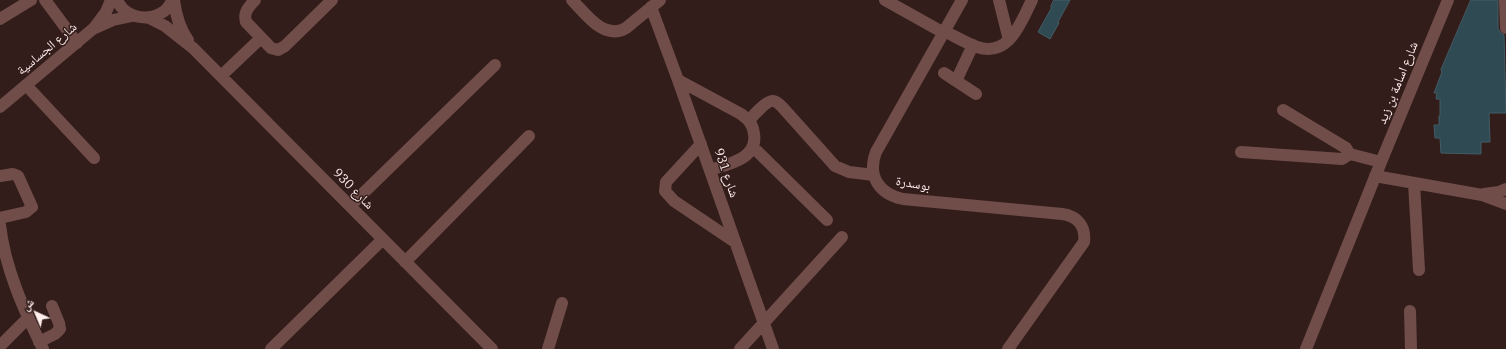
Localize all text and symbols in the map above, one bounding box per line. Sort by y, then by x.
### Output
street label: شارع الجساسية [14,19,80,79]
street label: شارع اسامة بن زيد [1374,40,1422,126]
street label: شارع 931 [710,146,742,200]
street label: شارع 930 [329,165,377,213]
street label: بوسدرة [895,173,931,195]
north arrow [16,293,56,333]
text: ش [19,295,37,313]

